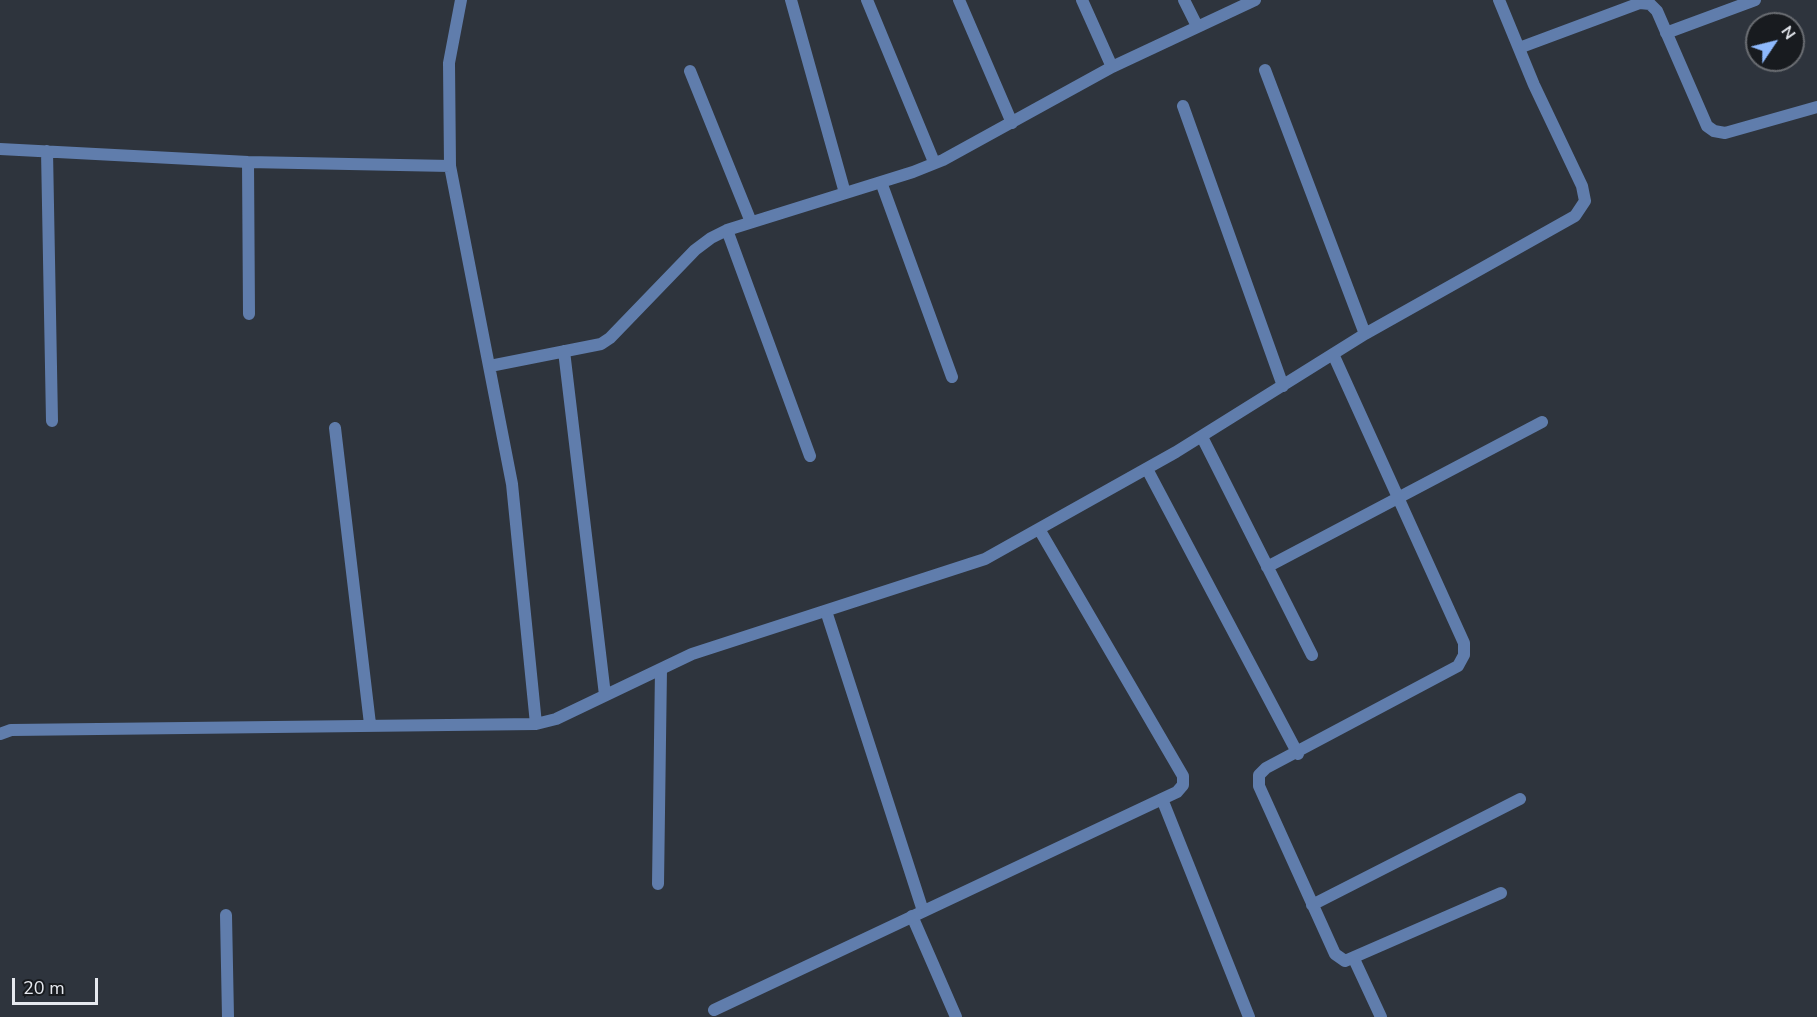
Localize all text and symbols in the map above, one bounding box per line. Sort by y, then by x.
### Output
north arrow [1745,12,1805,72]
text: N [1776,22,1801,44]
scale bar [15,966,100,1004]
text: 20 m [23,976,65,1000]

